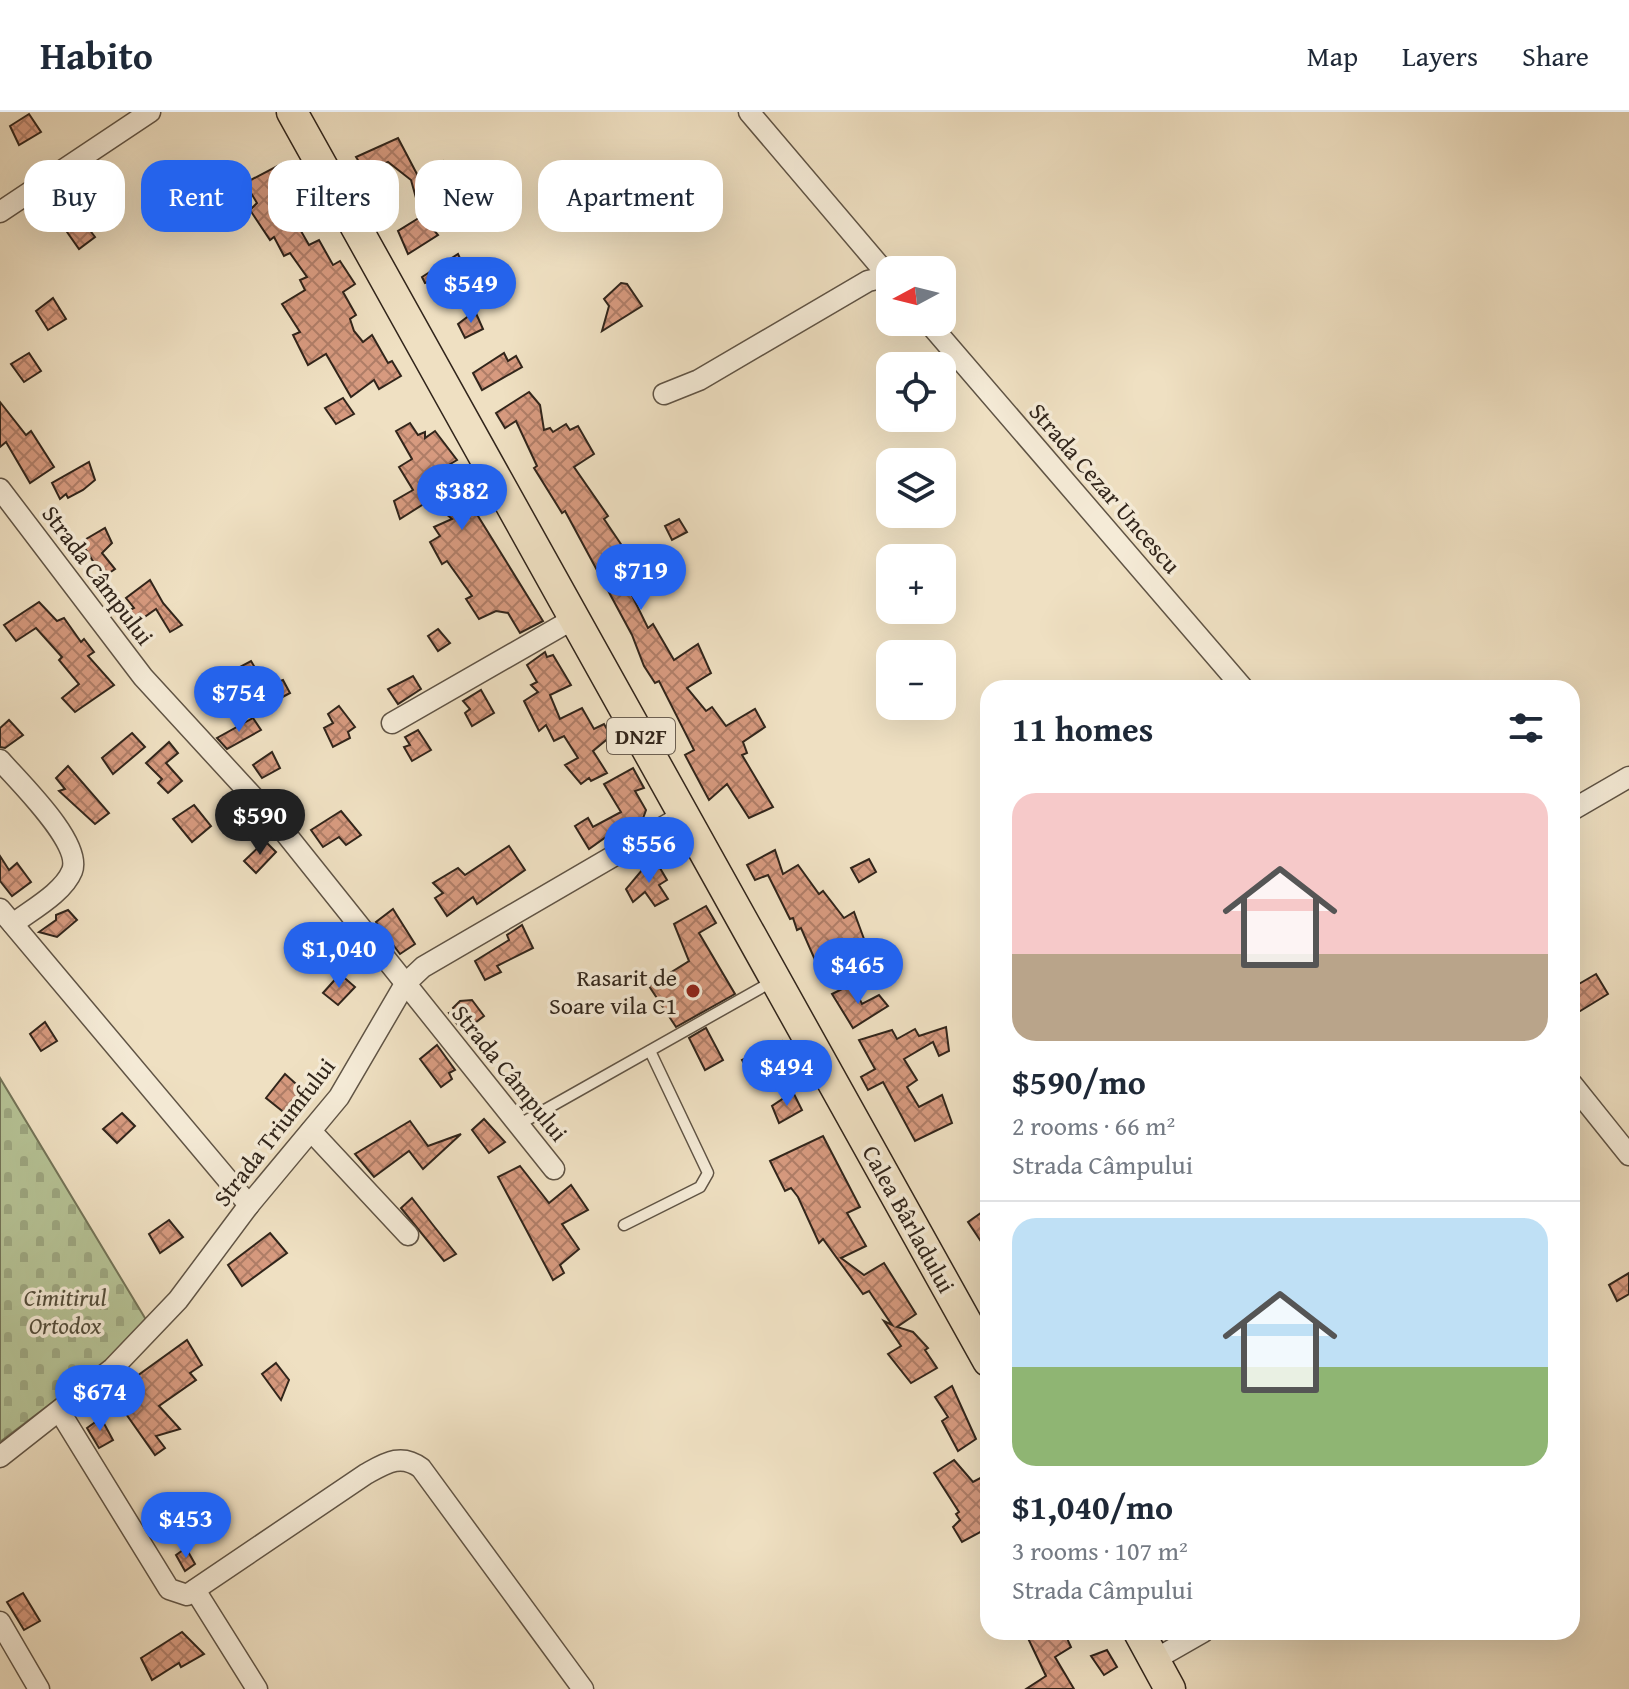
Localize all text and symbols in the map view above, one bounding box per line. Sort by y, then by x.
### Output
text: Habito [40,27,153,83]
text: Map [1307,35,1358,76]
text: Layers [1402,35,1478,76]
text: Share [1522,35,1589,76]
chip: Buy [24,160,125,232]
chip: Rent [141,160,252,232]
chip: Filters [268,160,399,232]
chip: New [415,160,522,232]
chip: Apartment [538,160,723,232]
north arrow [876,256,956,336]
map controls [876,256,956,720]
pin: $549 [424,257,518,325]
text: $549 [444,263,498,302]
button: locate [876,352,956,432]
street label: Strada Cezar Uncescu [1021,395,1189,581]
button: layers [876,448,956,528]
pin: $382 [415,464,509,532]
text: $382 [435,470,489,509]
street label: Strada Câmpului [34,498,162,652]
pin: $719 [594,544,688,612]
button: + [876,544,956,624]
text: $719 [614,550,668,589]
button: − [876,640,956,720]
pin: $754 [192,666,286,734]
text: $754 [212,672,266,711]
text: 11 homes [1012,704,1153,753]
icon: filters [1504,706,1548,750]
road number: DN2F [607,718,675,754]
pin: $590 [213,789,307,857]
text: $590 [233,795,287,834]
pin: $556 [602,817,696,885]
text: $556 [622,823,676,862]
icon: home [1208,845,1352,989]
pin: $1,040 [274,922,404,990]
text: $1,040 [302,928,376,967]
pin: $465 [811,938,905,1006]
text: $465 [831,944,885,983]
place label: Rasarit de Soare vila C1 [549,960,677,1023]
marker: Rasarit de Soare vila C1 [684,982,702,1000]
street label: Strada Câmpului [444,997,576,1149]
pin: $494 [740,1040,834,1108]
text: $494 [760,1046,814,1085]
street label: Strada Triumfului [205,1050,343,1214]
text: $590/mo [1012,1057,1146,1106]
text: 2 rooms · 66 m² [1012,1106,1175,1145]
street label: Calea Bârladului [854,1139,964,1300]
text: Strada Câmpului [1012,1145,1193,1184]
icon: home [1208,1270,1352,1414]
park label: Cimitirul Ortodox [24,1280,106,1343]
pin: $674 [53,1365,147,1433]
text: $674 [73,1371,127,1410]
text: $1,040/mo [1012,1482,1173,1531]
pin: $453 [139,1492,233,1560]
text: $453 [159,1498,213,1537]
text: 3 rooms · 107 m² [1012,1531,1188,1570]
text: Strada Câmpului [1012,1570,1193,1609]

